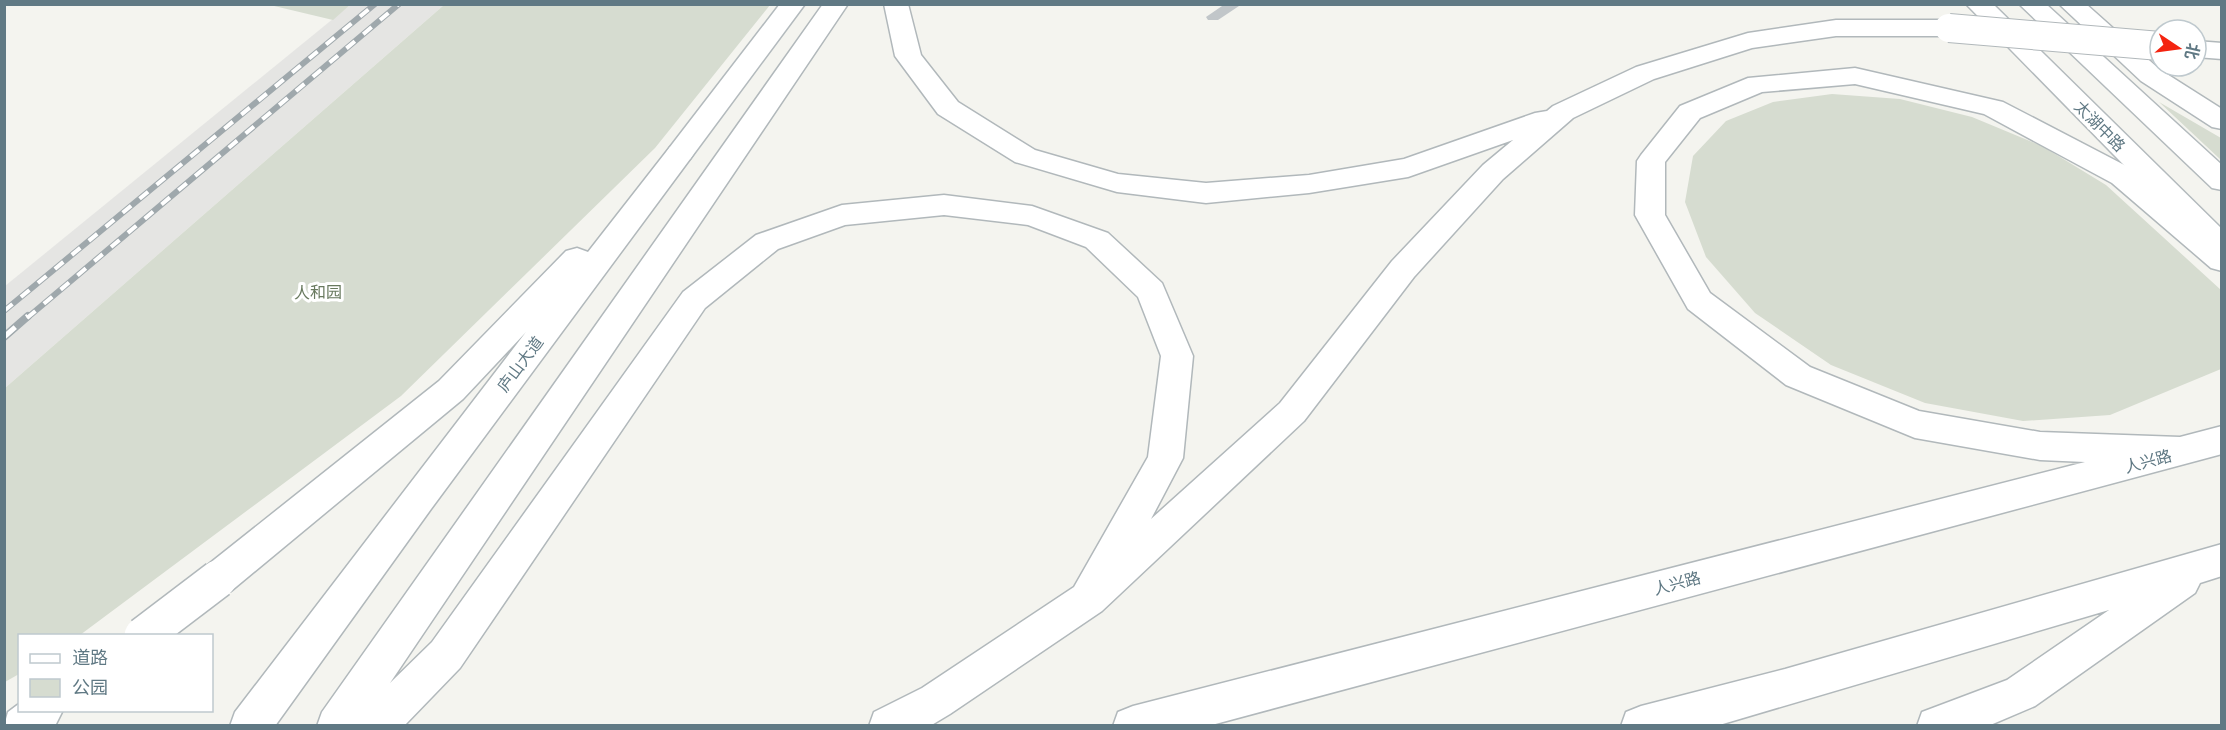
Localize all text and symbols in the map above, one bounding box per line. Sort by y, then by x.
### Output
north arrow [2148,18,2208,78]
text: 北 [2180,41,2203,61]
street label: 太湖中路 [2070,97,2129,156]
park label: 人和园 [294,283,342,303]
street label: 庐山大道 [494,333,548,396]
street label: 人兴路 [2122,446,2174,478]
street label: 人兴路 [1651,568,1703,600]
legend [18,634,213,712]
text: 道路 [72,647,108,669]
text: 公园 [72,677,108,699]

